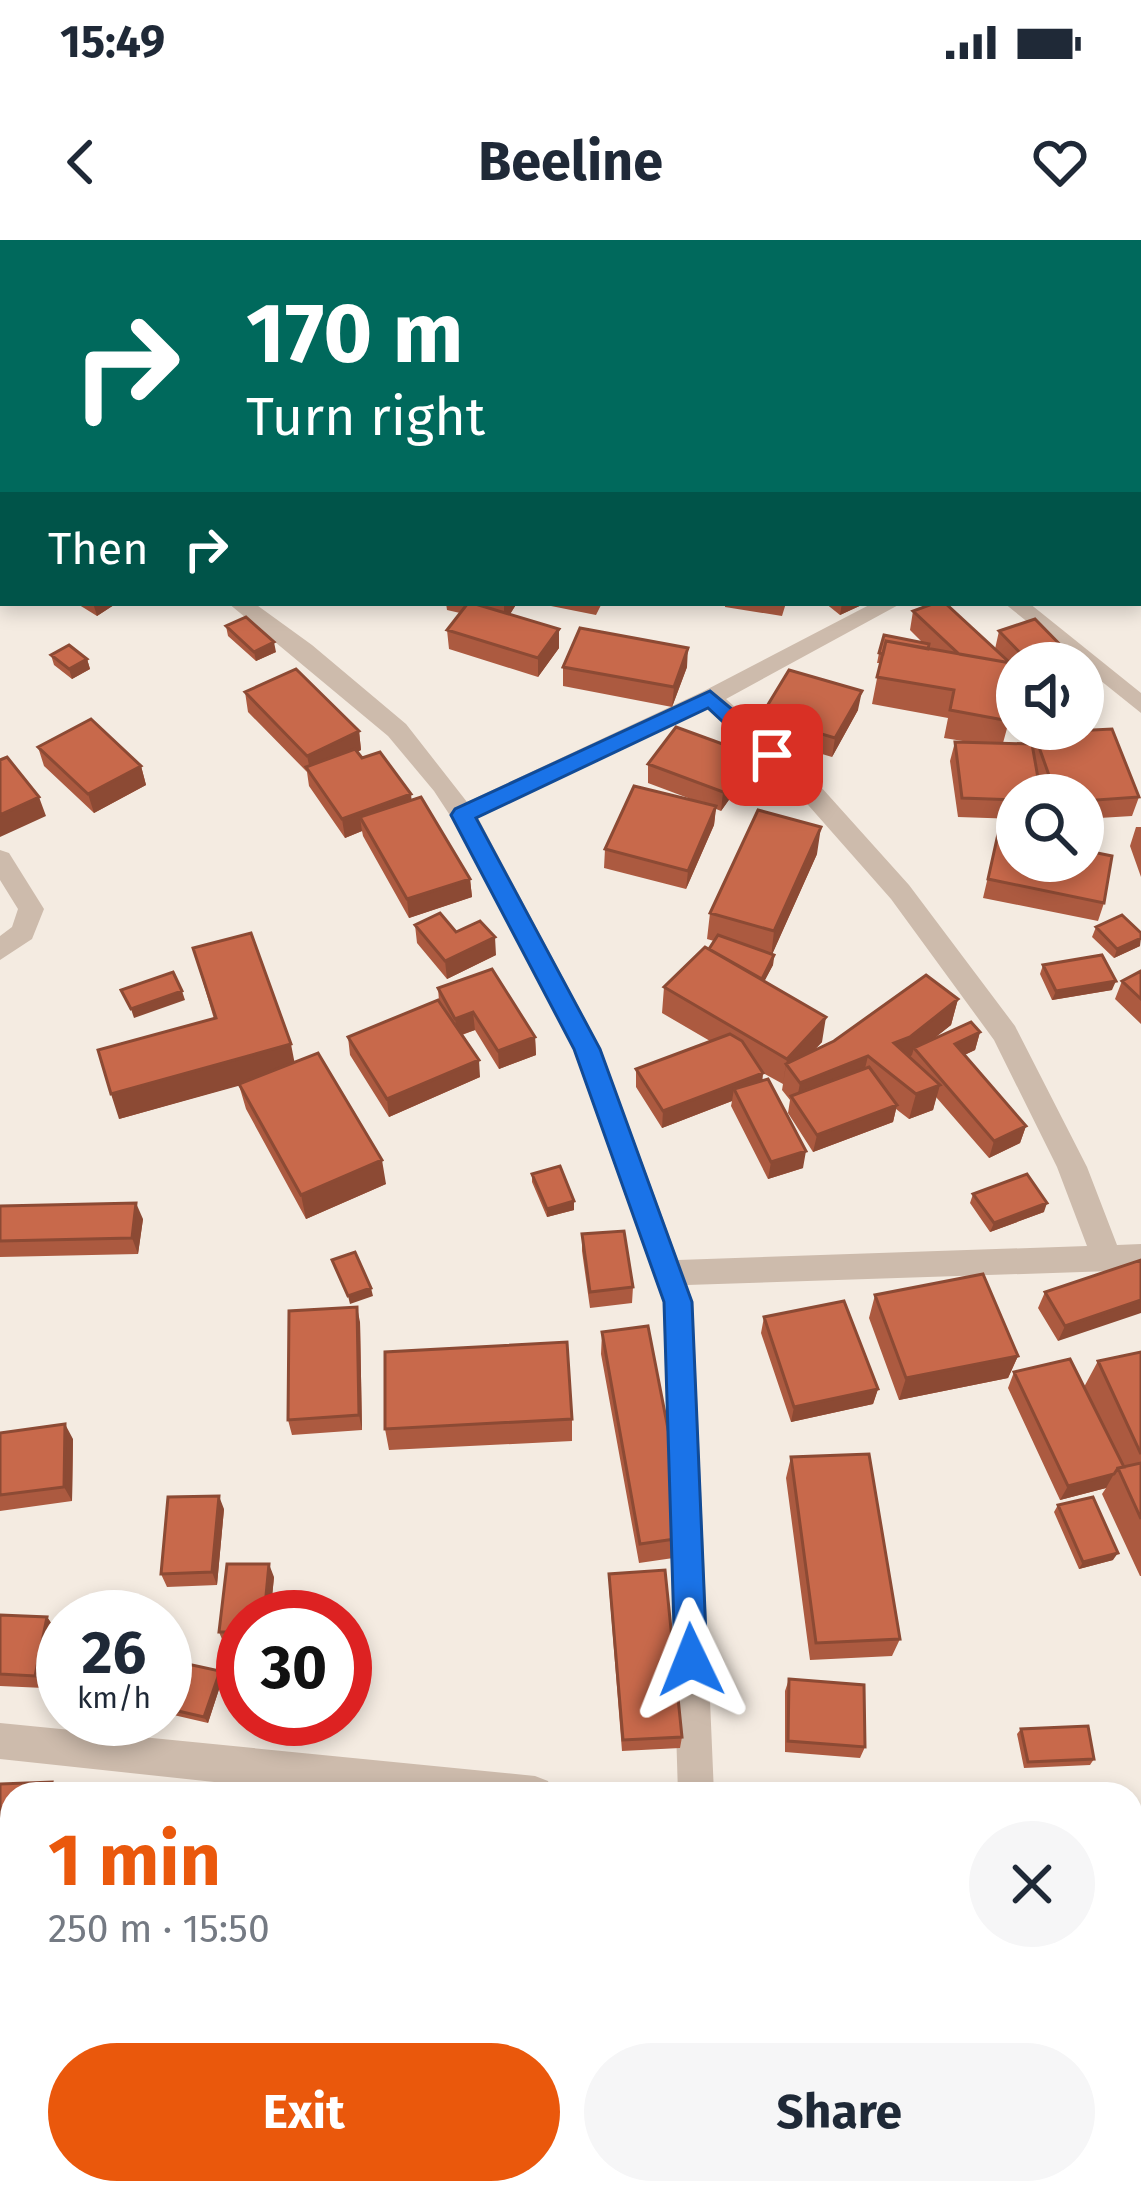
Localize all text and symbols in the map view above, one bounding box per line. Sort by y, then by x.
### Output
text: 15:49 [60,15,165,69]
icon: back [48,129,114,195]
icon: heart [1027,129,1093,195]
text: Beeline [478,130,663,194]
text: 170 m [246,283,463,384]
icon: right [48,288,204,444]
text: Turn right [246,385,485,449]
icon: right [173,516,239,582]
text: Then [48,522,149,576]
map controls [996,642,1104,882]
button: sound [996,642,1104,750]
pin [721,704,823,806]
icon: arrive [739,722,805,788]
button: search [996,774,1104,882]
speed limit sign: 30 [216,1590,372,1746]
position arrow [628,1597,754,1723]
text: 26 [82,1617,146,1689]
text: km/h [77,1680,151,1716]
text: 1 min [48,1818,221,1904]
button: close [969,1821,1095,1947]
text: 250 m · 15:50 [48,1906,270,1952]
button: Exit [48,2043,560,2181]
button: Share [584,2043,1095,2181]

